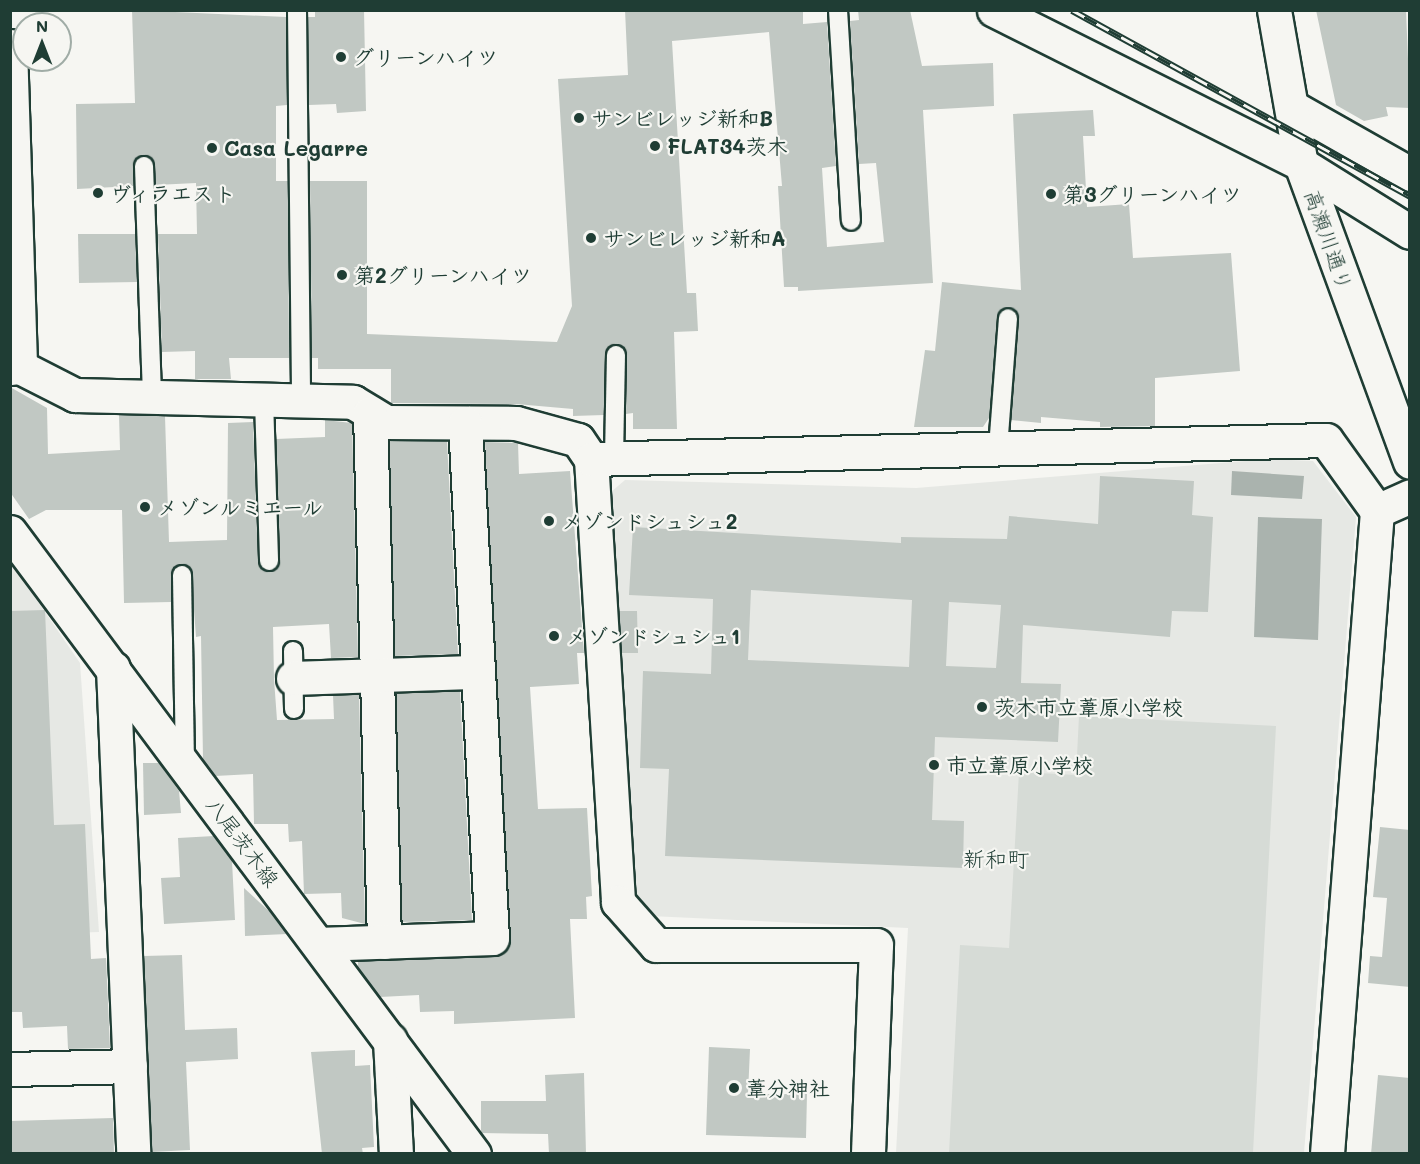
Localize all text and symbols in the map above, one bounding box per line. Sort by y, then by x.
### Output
north arrow [12,12,72,72]
text: N [36,15,48,36]
place label: グリーンハイツ [353,44,500,70]
marker: グリーンハイツ [334,50,348,64]
place label: サンビレッジ新和B [591,105,773,131]
marker: サンビレッジ新和B [572,111,586,125]
place label: FLAT34茨木 [667,133,788,159]
place label: Casa Legarre [224,135,368,161]
marker: FLAT34茨木 [648,139,662,153]
marker: Casa Legarre [205,141,219,155]
place label: ヴィラエスト [110,180,236,206]
place label: 第3グリーンハイツ [1063,181,1244,207]
marker: ヴィラエスト [91,186,105,200]
street label: 高瀬川通り [1300,186,1358,294]
marker: 第3グリーンハイツ [1044,187,1058,201]
place label: サンビレッジ新和A [603,225,786,251]
marker: サンビレッジ新和A [584,231,598,245]
place label: 第2グリーンハイツ [354,262,534,288]
marker: 第2グリーンハイツ [335,268,349,282]
place label: メゾンルミエール [157,494,325,520]
marker: メゾンルミエール [138,500,152,514]
place label: メゾンドシュシュ2 [561,508,741,534]
marker: メゾンドシュシュ2 [542,514,556,528]
place label: メゾンドシュシュ1 [566,623,743,649]
marker: メゾンドシュシュ1 [547,629,561,643]
place label: 茨木市立葦原小学校 [994,694,1183,720]
marker: 茨木市立葦原小学校 [975,700,989,714]
place label: 市立葦原小学校 [946,752,1093,778]
marker: 市立葦原小学校 [927,758,941,772]
street label: 八尾茨木線 [201,792,285,892]
district label: 新和町 [963,846,1029,872]
place label: 葦分神社 [746,1075,830,1101]
marker: 葦分神社 [727,1081,741,1095]

